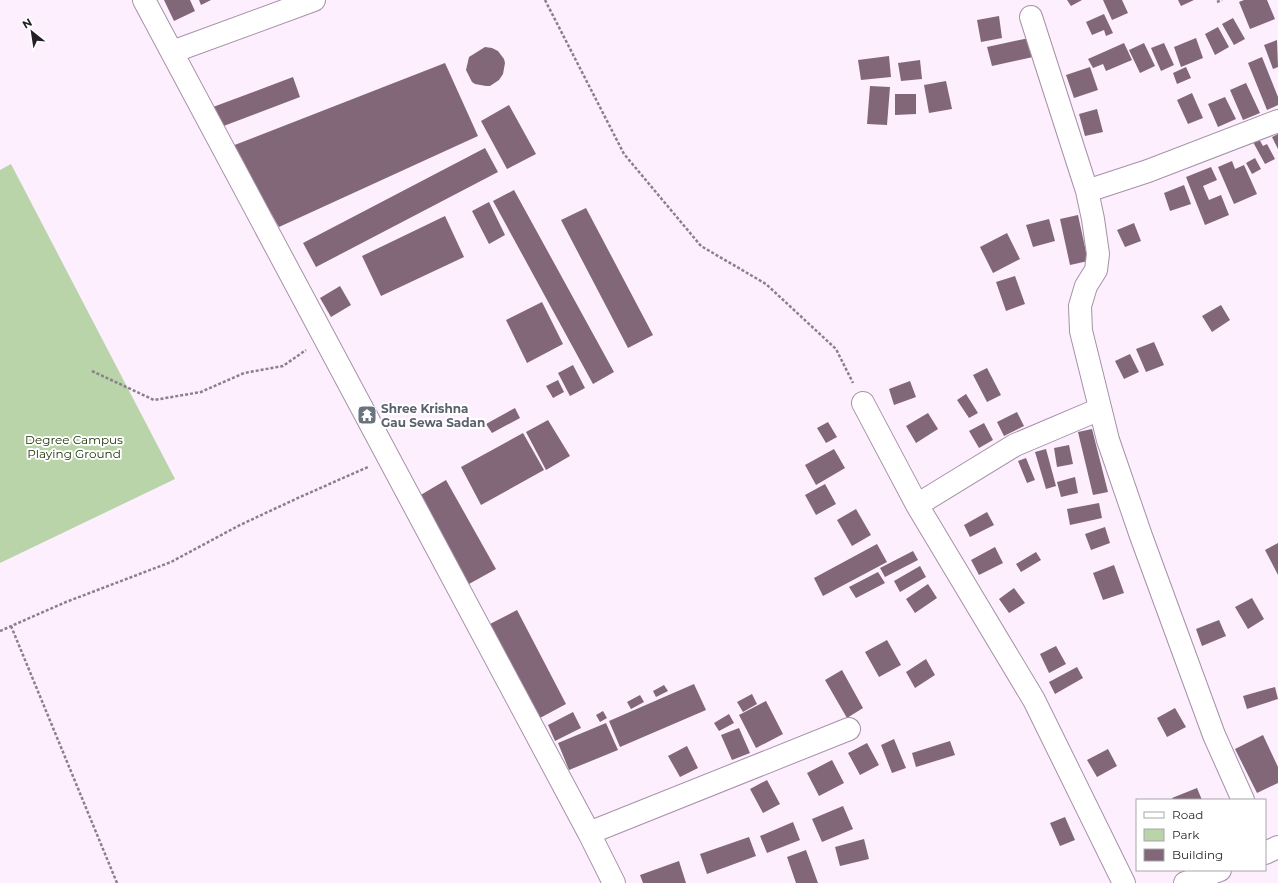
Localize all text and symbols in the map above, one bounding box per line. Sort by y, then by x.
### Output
north arrow [12,12,52,52]
text: N [20,15,34,32]
place label: Shree Krishna Gau Sewa Sadan [381,401,485,430]
temple icon: Shree Krishna Gau Sewa Sadan [356,404,378,426]
park label: Degree Campus Playing Ground [25,432,123,461]
legend [1136,799,1266,871]
text: Road [1172,807,1203,822]
text: Park [1172,827,1200,842]
text: Building [1172,847,1223,862]

